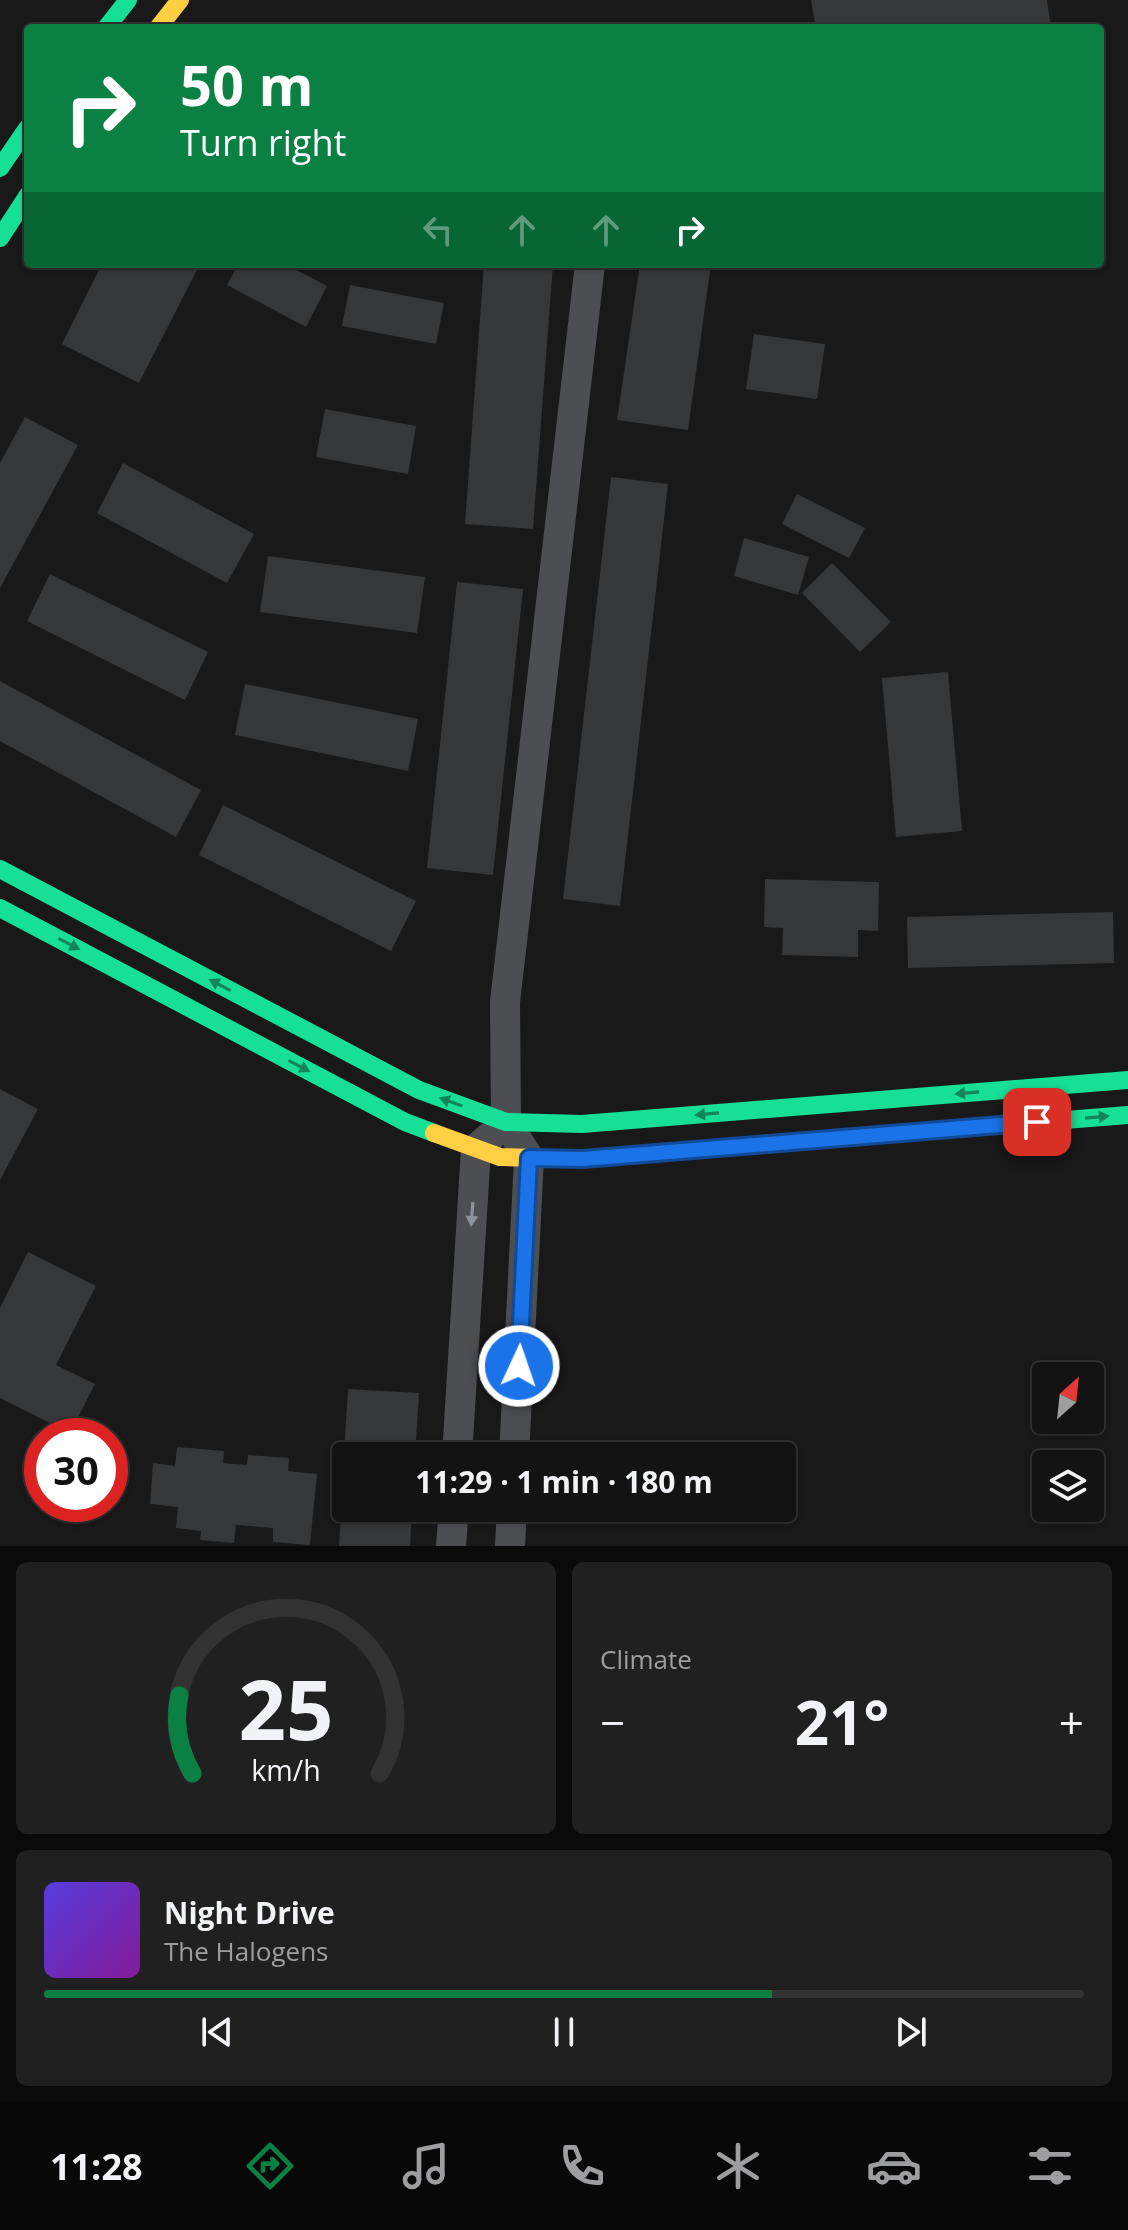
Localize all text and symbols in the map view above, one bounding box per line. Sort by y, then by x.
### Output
text: 50 m [180,46,314,122]
icon: right [48,56,152,160]
text: Turn right [180,118,346,167]
icon: left [416,208,460,252]
icon: ahead [500,208,544,252]
icon: ahead [584,208,628,252]
icon: right [668,208,712,252]
one-way arrow [58,937,80,951]
one-way arrow [208,978,231,991]
one-way arrow [287,1059,310,1072]
one-way arrow [954,1087,979,1100]
pin [1003,1088,1071,1156]
one-way arrow [439,1095,463,1108]
icon: arrive [1015,1100,1059,1144]
one-way arrow [694,1108,719,1121]
one-way arrow [1085,1110,1110,1123]
one-way arrow [465,1202,478,1227]
position arrow [477,1324,561,1408]
north arrow [1032,1362,1104,1434]
map controls [1032,1362,1104,1522]
speed limit sign: 30 [24,1418,128,1522]
button: layers [1032,1450,1104,1522]
text: 11:29 · 1 min · 180 m [415,1461,713,1502]
text: Climate [600,1641,692,1677]
text: 25 [238,1651,334,1764]
text: 21° [795,1681,889,1763]
text: − [600,1692,625,1752]
text: + [1059,1692,1084,1752]
text: km/h [251,1750,321,1789]
text: Night Drive [164,1892,335,1933]
text: The Halogens [164,1933,329,1969]
icon: previous [195,2010,239,2054]
icon: pause [542,2010,586,2054]
icon: next [889,2010,933,2054]
icon: directions [242,2138,298,2194]
icon: music [398,2138,454,2194]
icon: phone [554,2138,610,2194]
icon: climate [710,2138,766,2194]
icon: car [866,2138,922,2194]
icon: filters [1022,2138,1078,2194]
text: 11:28 [50,2142,143,2191]

